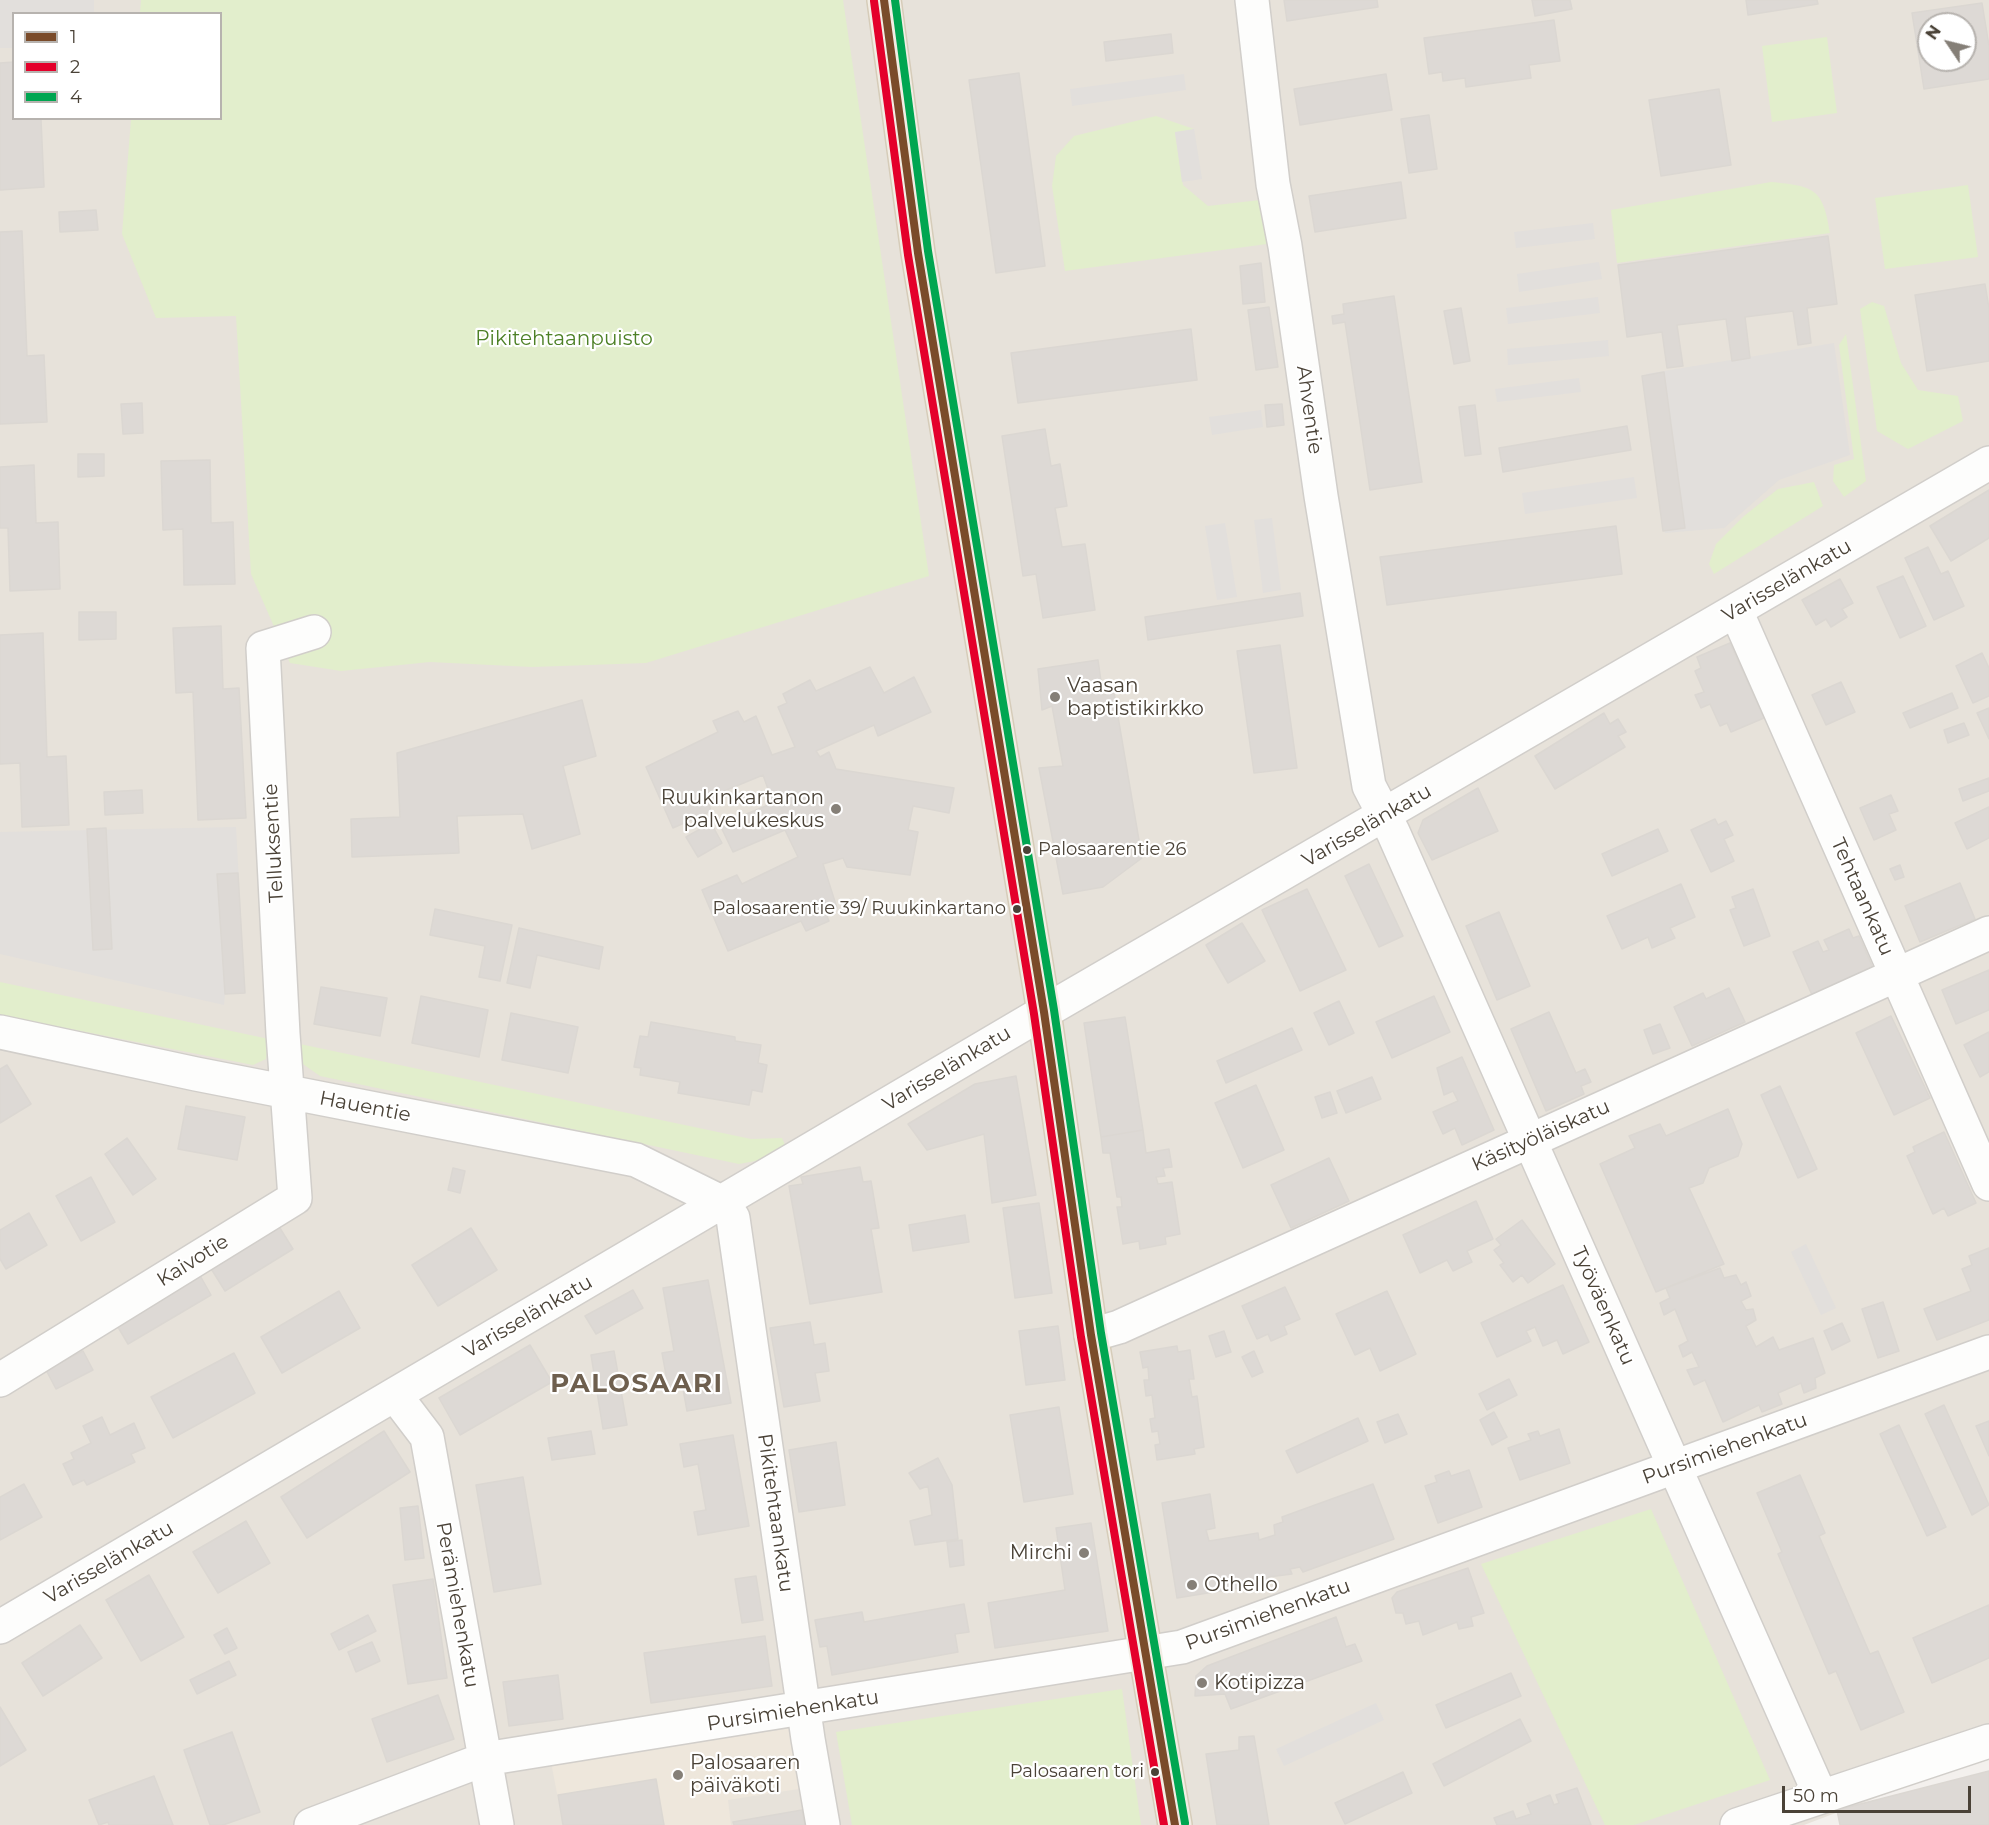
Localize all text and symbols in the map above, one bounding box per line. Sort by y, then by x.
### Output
legend [12,12,222,120]
north arrow [1917,12,1977,72]
text: N [1922,22,1945,43]
text: 1 [70,26,77,48]
text: 2 [70,56,80,78]
text: 4 [70,86,82,108]
park label: Pikitehtaanpuisto [475,327,653,351]
street label: Ahventie [1291,364,1327,456]
street label: Varisselänkatu [1718,534,1856,628]
place label: Vaasan baptistikirkko [1067,674,1204,721]
marker: Vaasan baptistikirkko [1048,690,1062,704]
street label: Varisselänkatu [1298,779,1436,873]
street label: Telluksentie [259,783,289,903]
place label: Ruukinkartanon palvelukeskus [661,786,824,833]
marker: Ruukinkartanon palvelukeskus [829,802,843,816]
street label: Tehtaankatu [1825,835,1899,959]
place label: Palosaarentie 26 [1038,839,1186,861]
marker: Palosaarentie 26 [1021,844,1033,856]
place label: Palosaarentie 39/ Ruukinkartano [713,898,1006,920]
marker: Palosaarentie 39/ Ruukinkartano [1011,903,1023,915]
street label: Varisselänkatu [879,1021,1015,1117]
street label: Hauentie [317,1086,413,1128]
street label: Käsityöläiskatu [1468,1095,1614,1177]
street label: Kaivotie [153,1230,233,1292]
street label: Työväenkatu [1566,1243,1640,1369]
street label: Varisselänkatu [459,1270,597,1364]
district label: PALOSAARI [550,1368,724,1400]
street label: Pursimiehenkatu [1639,1408,1811,1490]
street label: Pikitehtaankatu [752,1432,798,1594]
street label: Varisselänkatu [40,1516,178,1610]
street label: Perämiehenkatu [431,1520,483,1690]
place label: Mirchi [1010,1541,1072,1565]
marker: Mirchi [1077,1546,1091,1560]
place label: Othello [1204,1573,1278,1597]
street label: Pursimiehenkatu [1182,1574,1354,1656]
marker: Othello [1185,1578,1199,1592]
place label: Kotipizza [1214,1671,1305,1695]
marker: Kotipizza [1195,1676,1209,1690]
street label: Pursimiehenkatu [705,1686,881,1736]
place label: Palosaaren päiväkoti [690,1751,801,1798]
place label: Palosaaren tori [1010,1761,1144,1783]
marker: Palosaaren tori [1149,1766,1161,1778]
marker: Palosaaren päiväkoti [671,1768,685,1782]
scale bar [1785,1774,1974,1812]
text: 50 m [1793,1785,1839,1807]

